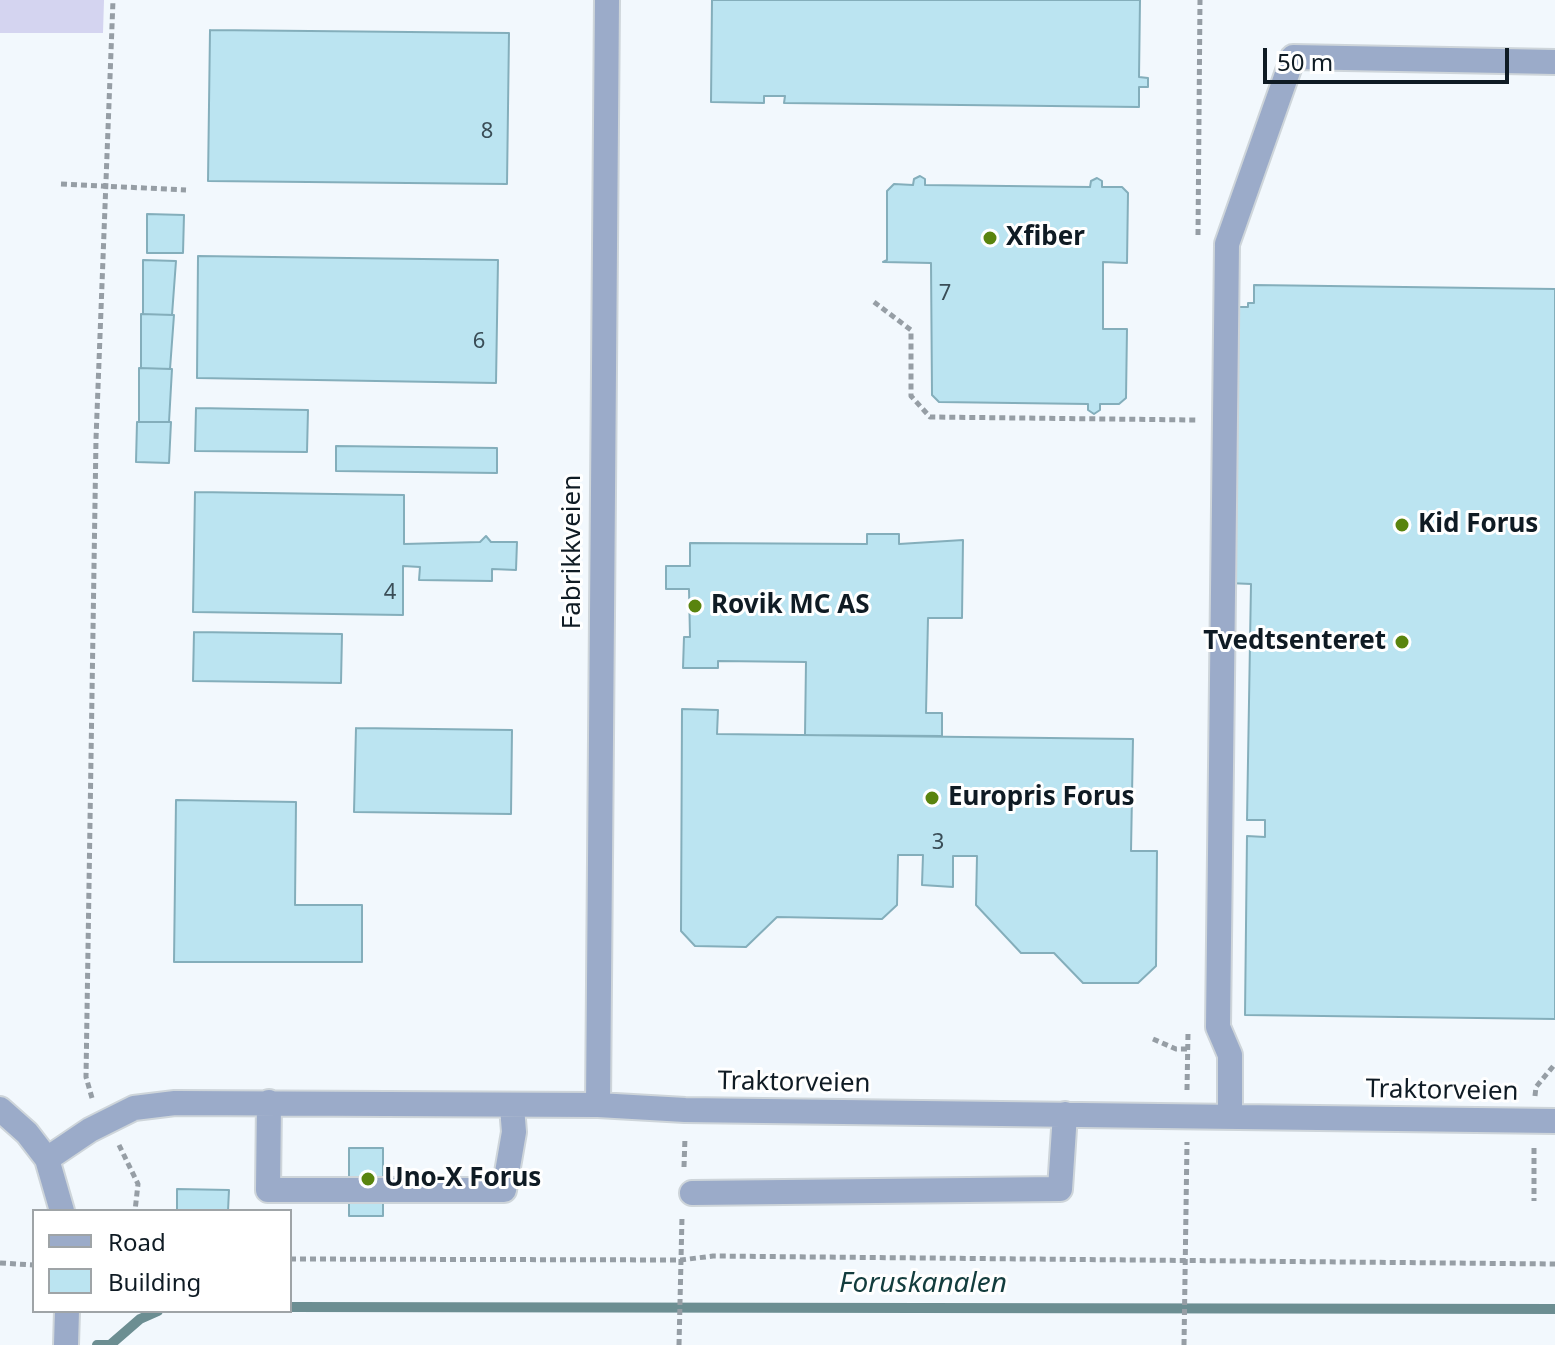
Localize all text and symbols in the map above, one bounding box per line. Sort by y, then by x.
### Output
scale bar [1267,32,1513,82]
text: 50 m [1277,45,1333,78]
house number: 8 [481,119,493,145]
place label: Xfiber [1006,222,1085,254]
marker: Xfiber [981,229,999,247]
house number: 7 [939,281,951,307]
house number: 6 [473,329,485,355]
street label: Fabrikkveien [557,475,589,629]
place label: Kid Forus [1418,509,1538,541]
marker: Kid Forus [1393,516,1411,534]
house number: 4 [384,580,396,606]
place label: Rovik MC AS [711,590,870,622]
marker: Rovik MC AS [686,597,704,615]
place label: Tvedtsenteret [1203,626,1386,658]
marker: Tvedtsenteret [1393,633,1411,651]
place label: Europris Forus [948,782,1135,814]
marker: Europris Forus [923,789,941,807]
house number: 3 [932,830,944,856]
street label: Traktorveien [717,1066,871,1100]
street label: Traktorveien [1365,1074,1519,1108]
place label: Uno-X Forus [384,1163,541,1195]
marker: Uno-X Forus [359,1170,377,1188]
legend [32,1209,292,1313]
text: Road [108,1225,166,1258]
text: Building [108,1265,201,1298]
water label: Foruskanalen [839,1267,1007,1301]

